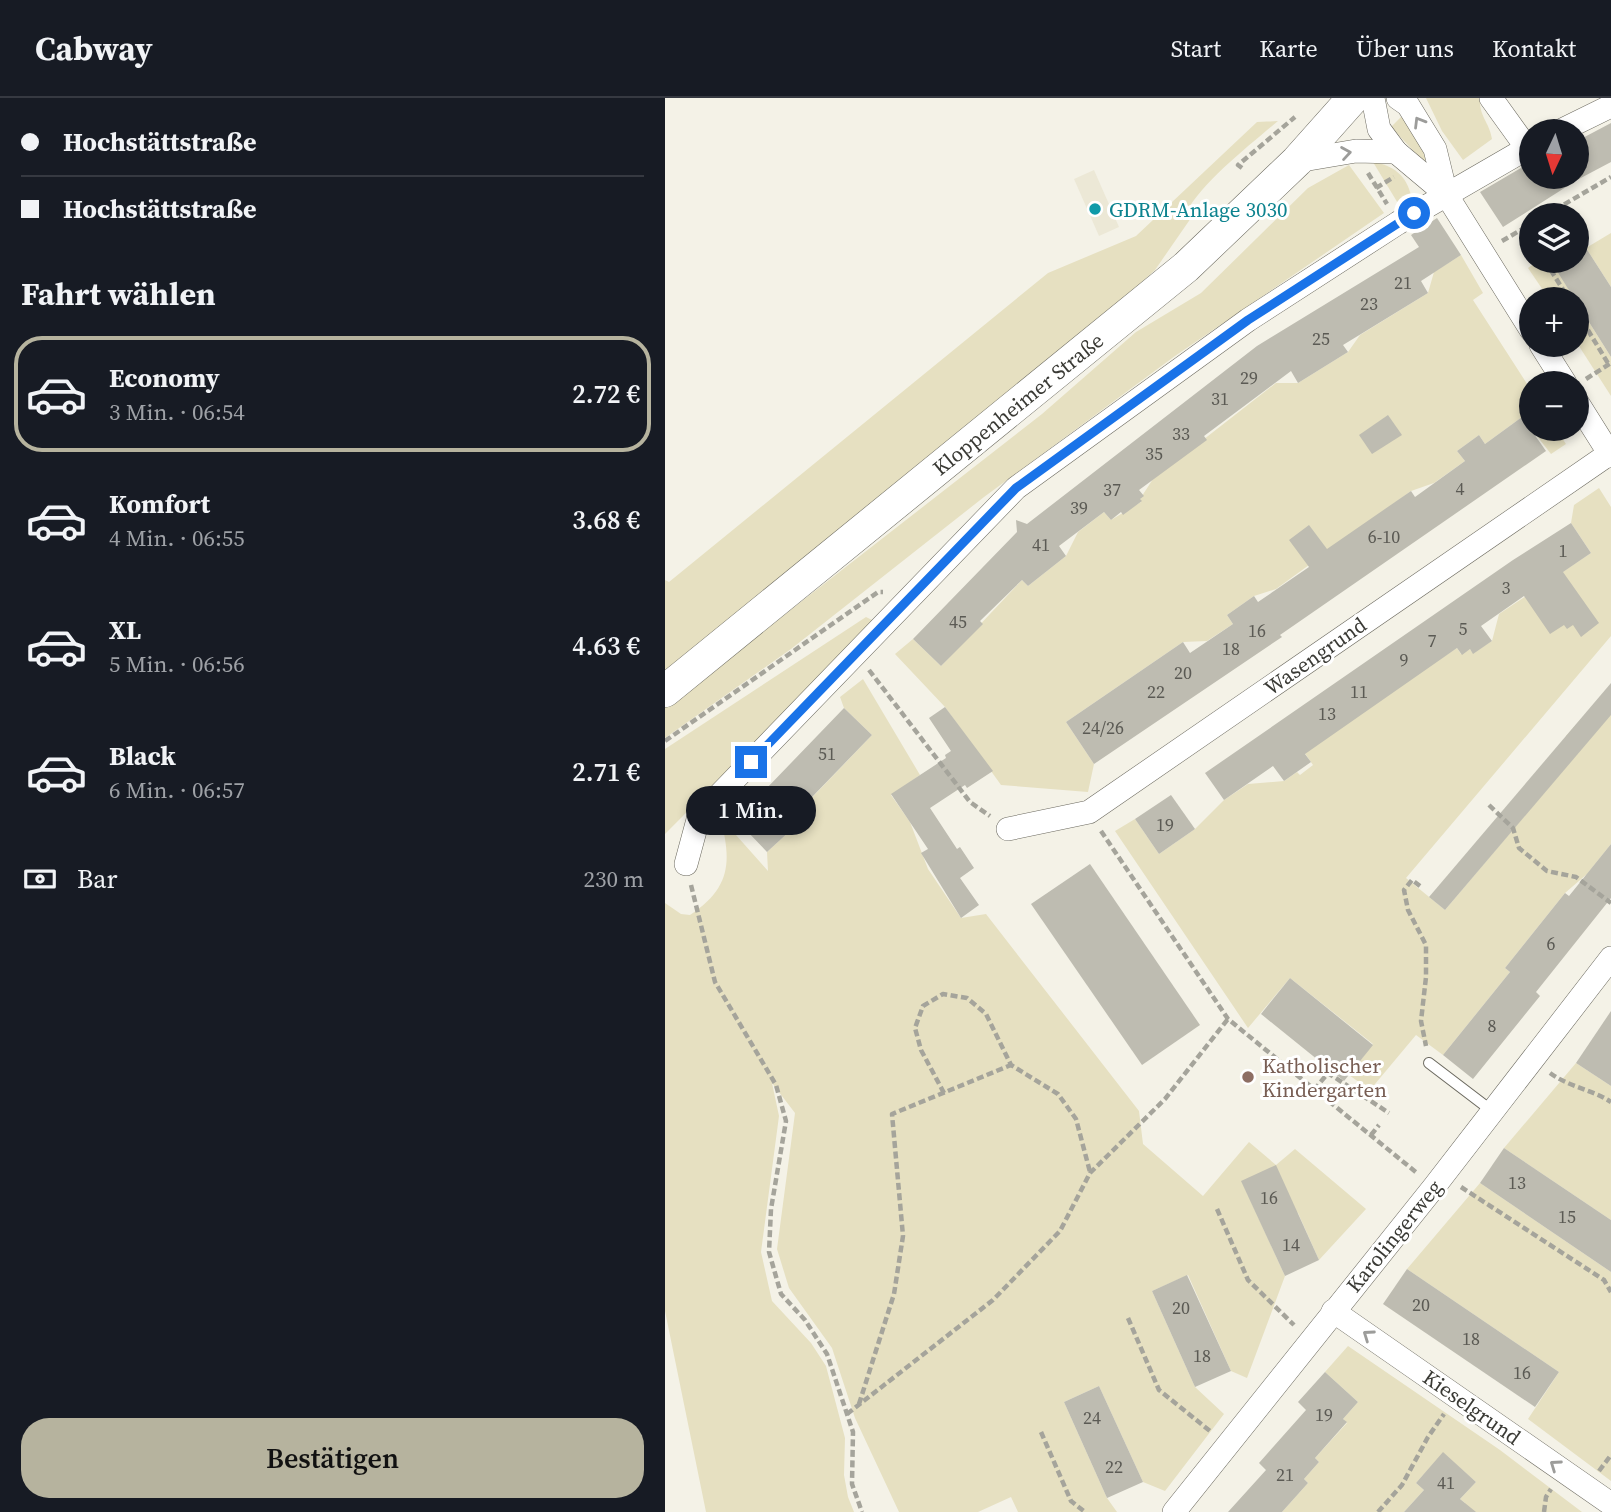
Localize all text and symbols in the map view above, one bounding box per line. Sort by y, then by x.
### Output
text: Cabway [35,26,153,71]
text: Start [1171,32,1221,65]
text: Karte [1259,32,1318,65]
text: Über uns [1356,32,1454,65]
text: Kontakt [1492,32,1576,65]
one-way arrow [1414,116,1427,129]
north arrow [1519,119,1589,189]
map controls [1519,119,1589,441]
text: Hochstättstraße [63,124,257,160]
one-way arrow [1340,146,1352,161]
text: Hochstättstraße [63,191,257,227]
place label: GDRM-Anlage 3030 [1109,195,1287,224]
route start [1398,197,1430,229]
marker: GDRM-Anlage 3030 [1087,201,1103,217]
button: layers [1519,203,1589,273]
house number: 21 [1394,270,1412,295]
text: Fahrt wählen [21,272,216,316]
button: + [1519,287,1589,357]
house number: 23 [1360,291,1378,316]
street label: Kloppenheimer Straße [926,326,1110,482]
house number: 25 [1312,326,1330,351]
text: Economy [109,360,220,396]
icon: car [25,363,88,426]
house number: 29 [1240,365,1258,390]
button: − [1519,371,1589,441]
text: 2.72 € [572,376,640,412]
house number: 31 [1211,386,1229,411]
text: 3 Min. · 06:54 [109,396,245,428]
house number: 33 [1172,421,1190,446]
house number: 35 [1145,441,1163,466]
house number: 4 [1456,476,1465,501]
house number: 37 [1103,477,1121,502]
text: Komfort [109,486,210,522]
icon: car [25,489,88,552]
house number: 39 [1070,495,1088,520]
text: 3.68 € [572,502,640,538]
text: 4 Min. · 06:55 [109,522,245,554]
house number: 6-10 [1368,524,1400,549]
house number: 41 [1032,532,1050,557]
house number: 1 [1559,538,1568,563]
house number: 3 [1502,575,1511,600]
house number: 45 [949,609,967,634]
street label: Wasengrund [1258,610,1372,702]
text: XL [109,612,141,648]
icon: car [25,615,88,678]
house number: 5 [1459,616,1468,641]
house number: 16 [1248,618,1266,643]
text: 4.63 € [572,628,640,664]
house number: 7 [1428,628,1437,653]
house number: 18 [1222,636,1240,661]
house number: 9 [1400,647,1409,672]
text: 5 Min. · 06:56 [109,648,245,680]
house number: 20 [1174,660,1192,685]
house number: 22 [1147,679,1165,704]
house number: 11 [1350,679,1368,704]
house number: 13 [1318,701,1336,726]
house number: 24/26 [1082,715,1124,740]
text: Black [109,738,176,774]
icon: car [25,741,88,804]
house number: 51 [818,741,836,766]
route end [735,746,767,778]
text: 2.71 € [572,754,640,790]
text: 6 Min. · 06:57 [109,774,245,806]
callout: 1 Min. [686,786,816,836]
text: 1 Min. [718,794,784,826]
house number: 19 [1156,812,1174,837]
icon: cash [21,860,59,898]
text: Bar [77,861,117,897]
text: 230 m [583,863,644,895]
house number: 6 [1547,931,1556,956]
house number: 8 [1488,1013,1497,1038]
place label: Katholischer Kindergarten [1262,1051,1387,1104]
marker: Katholischer Kindergarten [1240,1069,1256,1085]
house number: 13 [1508,1170,1526,1195]
street label: Karolingerweg [1340,1173,1449,1298]
house number: 16 [1260,1185,1278,1210]
house number: 15 [1558,1204,1576,1229]
house number: 14 [1282,1232,1300,1257]
house number: 20 [1412,1292,1430,1317]
house number: 20 [1172,1295,1190,1320]
house number: 18 [1462,1326,1480,1351]
one-way arrow [1363,1331,1376,1343]
house number: 18 [1193,1343,1211,1368]
house number: 16 [1513,1360,1531,1385]
street label: Kieselgrund [1417,1363,1527,1451]
house number: 19 [1315,1402,1333,1427]
house number: 24 [1083,1405,1101,1430]
button: Bestätigen [21,1418,644,1498]
house number: 22 [1105,1454,1123,1479]
one-way arrow [1550,1461,1563,1473]
house number: 21 [1276,1462,1294,1487]
house number: 41 [1437,1470,1455,1495]

